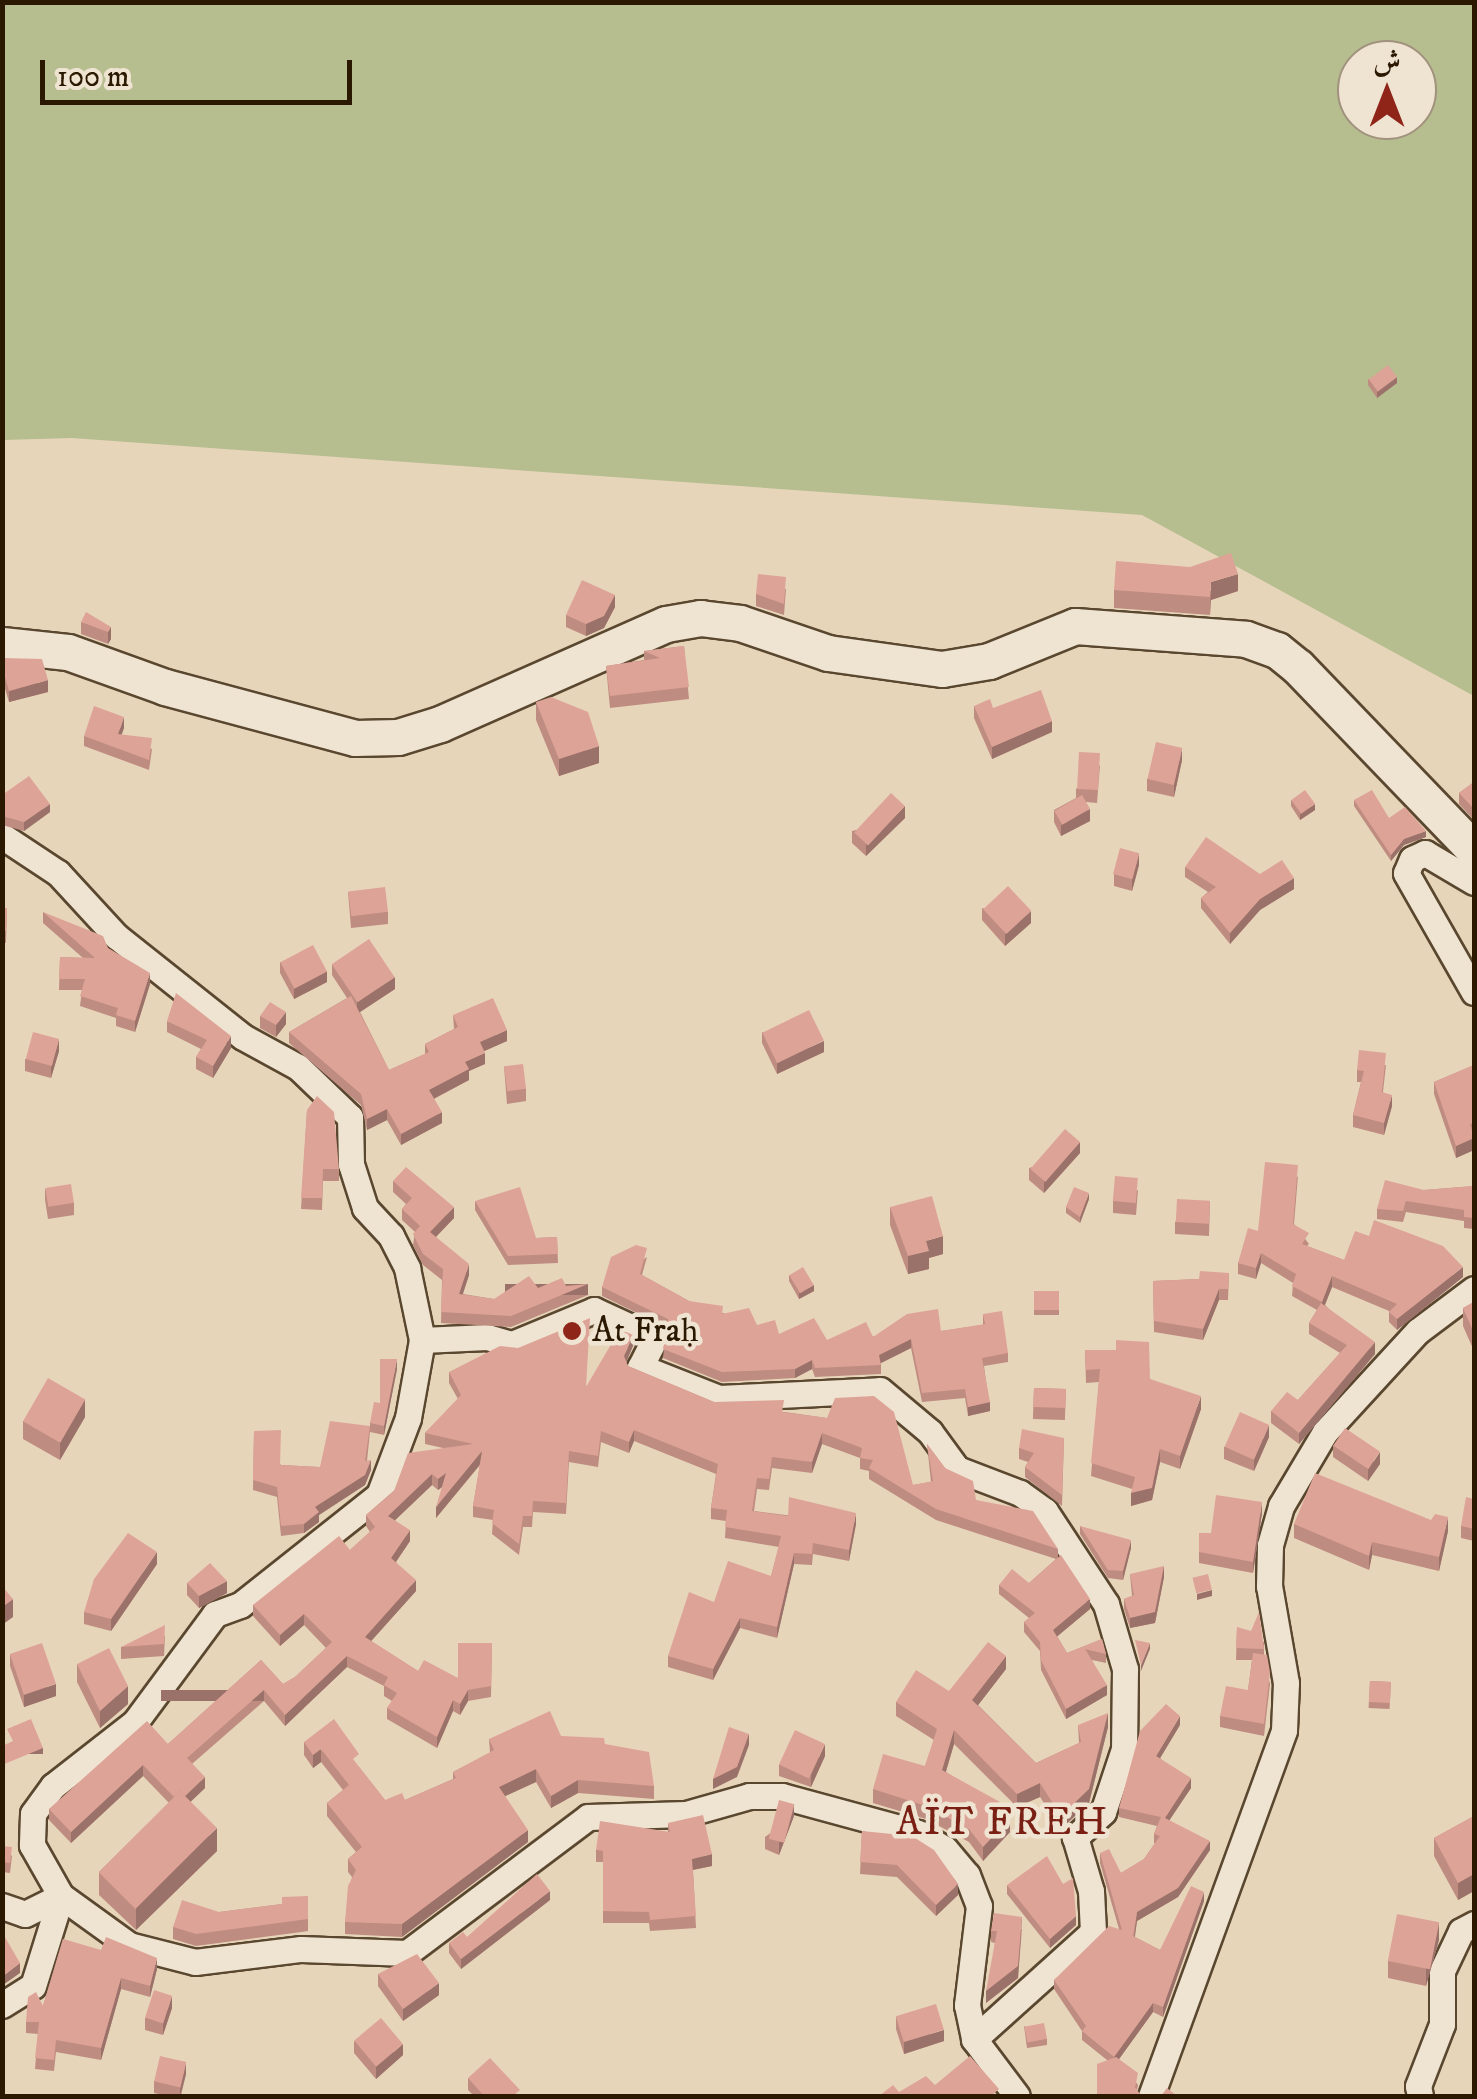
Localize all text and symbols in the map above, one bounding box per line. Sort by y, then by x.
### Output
scale bar [45,40,358,102]
north arrow [1337,40,1437,140]
text: ش [1373,44,1401,79]
text: 100 m [57,59,129,96]
place label: At Fraḥ [592,1310,698,1352]
marker: At Fraḥ [561,1320,583,1342]
district label: AÏT FREH [896,1799,1110,1847]

